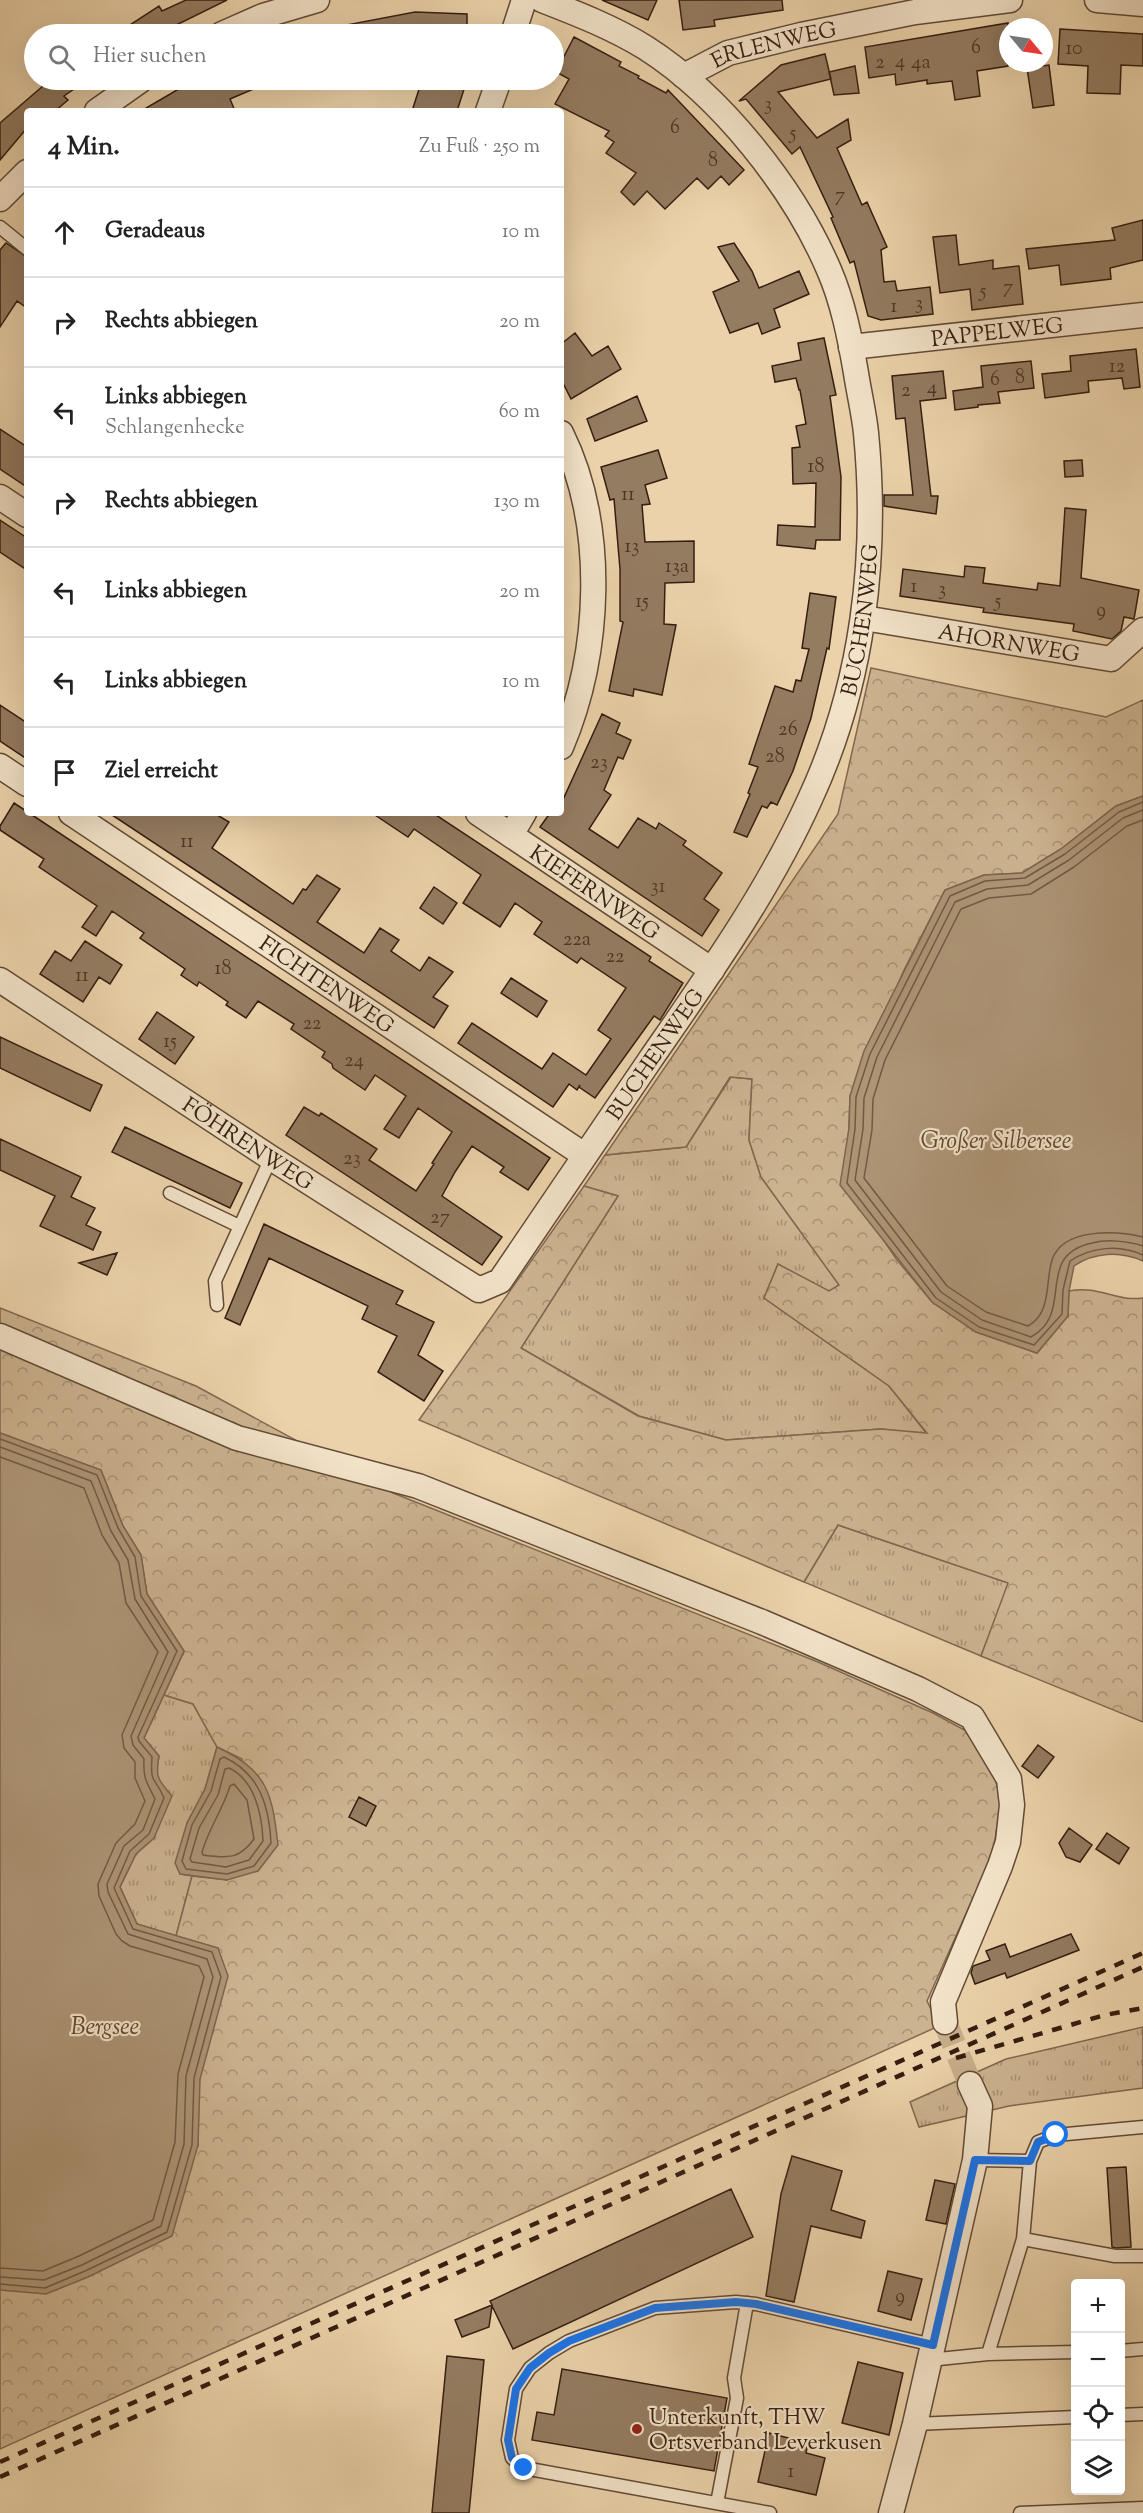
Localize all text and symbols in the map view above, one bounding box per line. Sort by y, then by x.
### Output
street label: ERLENWEG [706,15,840,78]
north arrow [999,18,1053,72]
search box [24,24,564,90]
house number: 6 [971,34,981,63]
house number: 10 [1065,35,1083,64]
icon: search [45,41,78,74]
text: Hier suchen [93,41,207,73]
house number: 4 [895,48,905,77]
house number: 2 [875,49,885,78]
house number: 4a [911,49,931,78]
house number: 3 [764,91,772,120]
house number: 6 [670,114,680,143]
house number: 5 [789,120,797,149]
text: 4 Min. [48,129,120,166]
text: Zu Fuß · 250 m [419,133,540,162]
house number: 8 [708,147,718,176]
house number: 7 [835,182,845,211]
icon: ahead [48,216,81,249]
text: Geradeaus [105,216,205,248]
text: 10 m [502,218,540,247]
house number: 7 [1003,274,1013,303]
house number: 5 [979,278,987,307]
house number: 3 [915,290,923,319]
house number: 1 [891,293,898,322]
icon: right [48,306,81,339]
text: Rechts abbiegen [105,306,258,338]
text: 20 m [499,308,540,337]
street label: PAPPELWEG [930,311,1065,357]
house number: 12 [1109,353,1125,382]
house number: 8 [1015,364,1025,393]
house number: 6 [990,366,1000,395]
house number: 4 [927,374,937,403]
house number: 2 [901,377,911,406]
text: Links abbiegen [105,382,247,414]
icon: left [48,396,81,429]
text: 60 m [499,398,540,427]
text: Schlangenhecke [105,414,244,443]
house number: 18 [808,453,824,482]
house number: 11 [621,481,635,510]
icon: right [48,486,81,519]
text: Rechts abbiegen [105,486,258,518]
text: 130 m [494,488,540,517]
house number: 13 [625,533,639,562]
street label: BUCHENWEG [835,543,888,700]
house number: 13a [665,553,689,582]
house number: 1 [911,573,918,602]
icon: left [48,576,81,609]
text: Links abbiegen [105,576,247,608]
house number: 3 [938,576,946,605]
text: 20 m [499,578,540,607]
house number: 15 [635,588,649,617]
house number: 5 [994,588,1002,617]
house number: 9 [1096,597,1106,626]
street label: AHORNWEG [935,618,1082,673]
icon: left [48,666,81,699]
text: Links abbiegen [105,666,247,698]
text: 10 m [502,668,540,697]
house number: 26 [778,716,798,745]
house number: 28 [765,743,785,772]
house number: 23 [590,749,608,778]
icon: arrive [48,756,81,789]
text: Ziel erreicht [105,756,218,788]
house number: 11 [180,828,194,857]
street label: KIEFERNWEG [522,839,665,949]
house number: 31 [651,873,666,902]
house number: 22a [563,926,591,955]
street label: FICHTENWEG [252,930,400,1043]
house number: 22 [606,943,624,972]
house number: 18 [215,955,231,984]
house number: 11 [75,962,89,991]
street label: BUCHENWEG [600,983,714,1128]
house number: 22 [303,1010,321,1039]
house number: 15 [163,1028,177,1057]
house number: 24 [344,1047,364,1076]
street label: FÖHRENWEG [175,1091,319,1200]
water label: Großer Silbersee [921,1125,1071,1159]
house number: 23 [343,1145,361,1174]
house number: 27 [430,1204,450,1233]
water label: Bergsee [71,2011,139,2045]
route start [1042,2121,1068,2147]
map controls [1071,2279,1125,2495]
button: + [1071,2279,1125,2333]
house number: 9 [895,2283,905,2312]
button: − [1071,2333,1125,2387]
button: locate [1071,2387,1125,2441]
place label: Unterkunft, THW Ortsverband Leverkusen [649,2403,882,2460]
marker: Unterkunft, THW Ortsverband Leverkusen [630,2422,644,2436]
button: layers [1071,2441,1125,2495]
route end [510,2454,536,2480]
house number: 1 [788,2458,795,2487]

